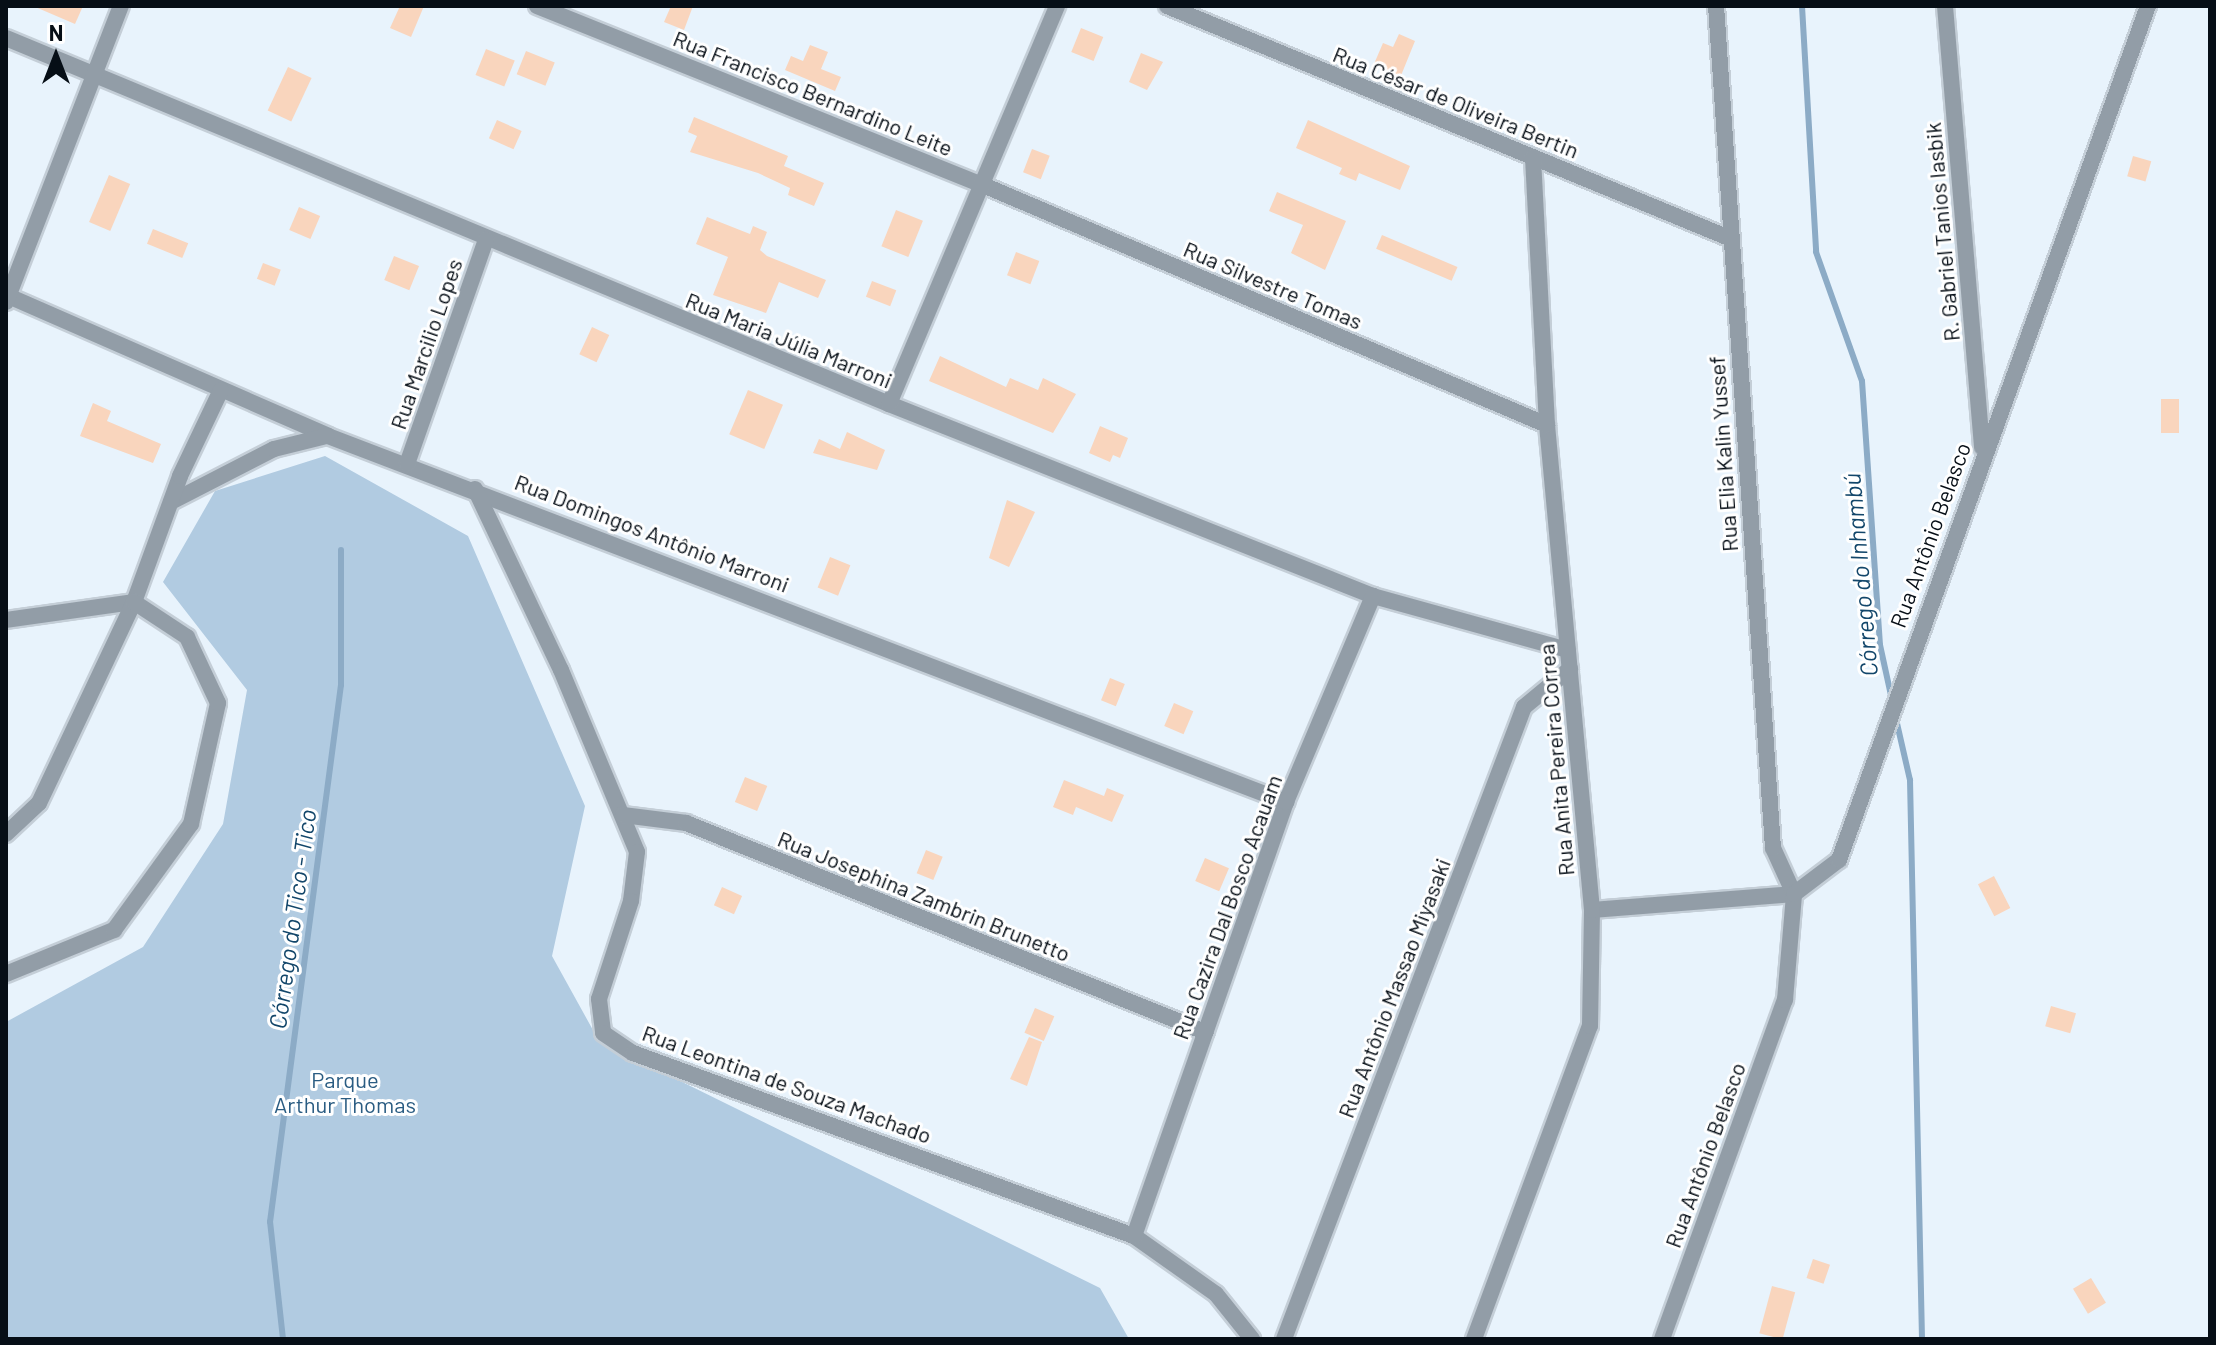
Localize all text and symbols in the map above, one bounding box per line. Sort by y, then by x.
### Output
north arrow [16,16,96,96]
text: N [49,19,63,45]
street label: Rua Francisco Bernardino Leite [669,25,957,161]
street label: Rua César de Oliveira Bertin [1329,41,1583,163]
street label: R. Gabriel Tanios Iasbik [1919,122,1965,342]
street label: Rua Silvestre Tomas [1180,235,1366,335]
street label: Rua Marcilio Lopes [384,255,468,433]
street label: Rua Maria Júlia Marroni [682,286,896,394]
street label: Rua Elia Kalin Yussef [1703,355,1743,553]
street label: Rua Antônio Belasco [1884,439,1976,631]
street label: Rua Domingos Antônio Marroni [511,468,793,598]
water label: Córrego do Inhambú [1837,472,1883,678]
street label: Rua Anita Pereira Correa [1533,643,1579,877]
street label: Rua Cazira Dal Bosco Acauam [1167,771,1287,1043]
water label: Córrego do Tico - Tico [262,807,322,1031]
street label: Rua Josephina Zambrin Brunetto [774,825,1074,967]
street label: Rua Antônio Massao Miyasaki [1332,855,1456,1121]
street label: Rua Leontina de Souza Machado [639,1019,935,1149]
street label: Rua Antônio Belasco [1659,1059,1751,1251]
park label: Parque Arthur Thomas [274,1066,416,1118]

